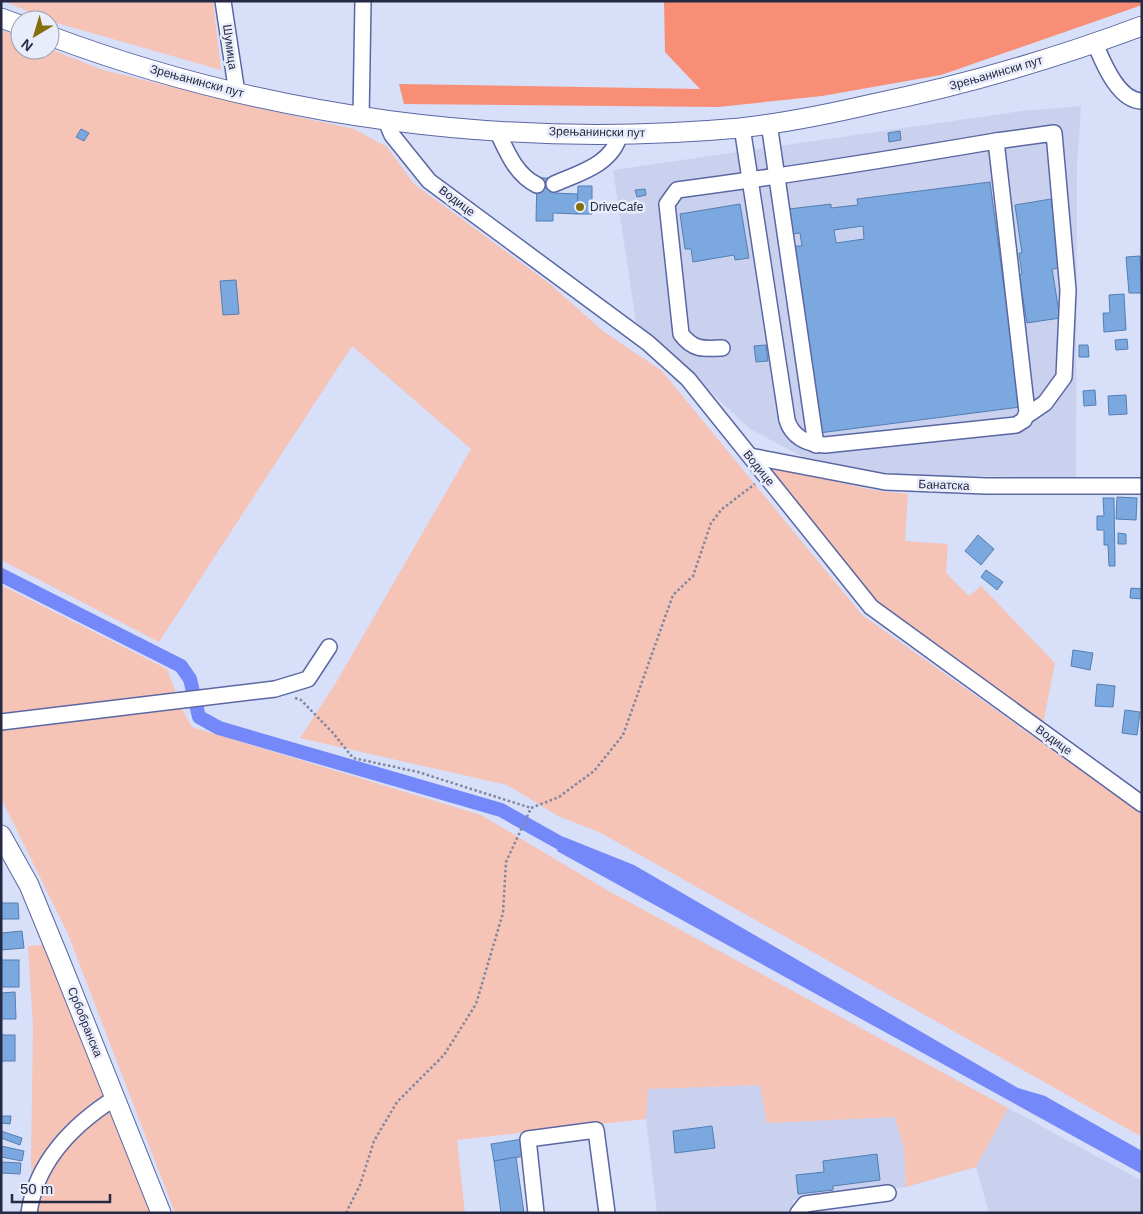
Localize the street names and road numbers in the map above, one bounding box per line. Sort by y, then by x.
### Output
street label: Шумица [220,24,240,71]
street label: Зрењанински пут [948,53,1045,93]
street label: Зрењанински пут [149,62,246,100]
street label: Зрењанински пут [549,124,646,140]
street label: Водице [436,183,478,219]
street label: Водице [740,447,778,489]
street label: Банатска [918,477,970,493]
street label: Водице [1033,722,1075,758]
street label: Србобранска [65,985,105,1059]

